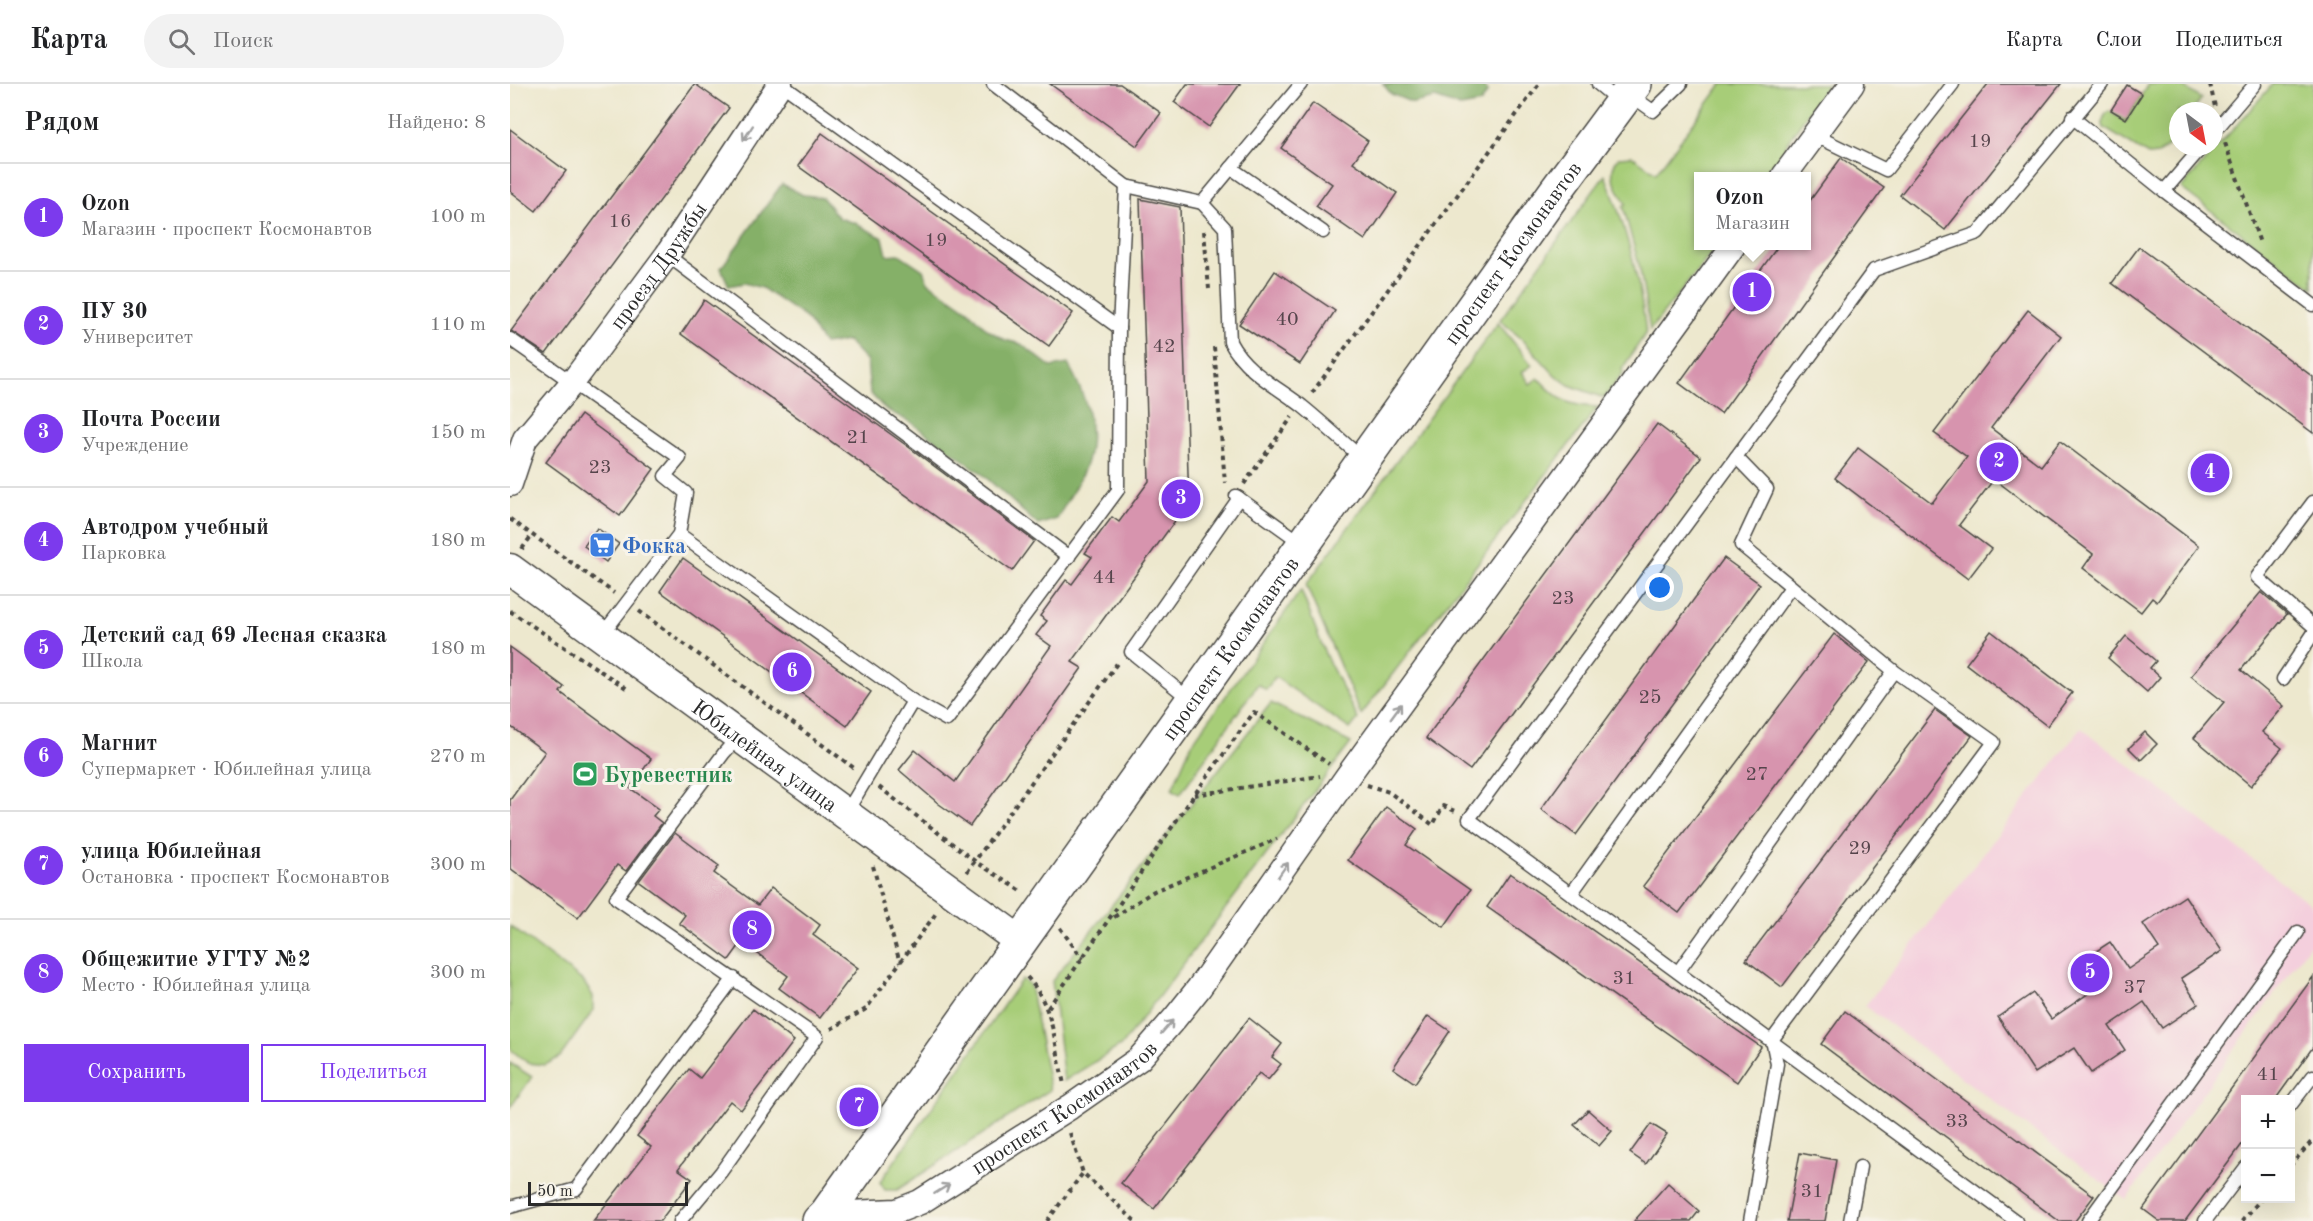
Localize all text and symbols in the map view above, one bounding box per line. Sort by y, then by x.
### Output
search box [144,14,564,68]
icon: search [165,25,198,58]
text: Карта [30,27,108,55]
text: Поиск [213,30,274,52]
text: Карта [2006,30,2063,51]
text: Слои [2096,30,2142,51]
text: Поделиться [2175,30,2283,51]
north arrow [2169,102,2223,156]
text: Рядом [24,110,99,136]
text: Найдено: 8 [387,113,486,133]
one-way arrow [742,124,754,141]
house number: 19 [1968,132,1992,152]
street label: проспект Космонавтов [1441,158,1587,349]
popup [1694,172,1811,250]
text: Ozon [1715,187,1764,209]
text: Ozon [81,193,130,215]
street label: проезд Дружбы [607,199,712,334]
text: 1 [38,207,49,227]
text: 100 m [430,207,486,227]
house number: 16 [608,212,632,232]
text: Магазин [1715,214,1790,234]
text: Магазин · проспект Космонавтов [81,220,372,240]
house number: 19 [924,231,948,251]
pin: 1 [1732,270,1772,314]
text: ПУ 30 [81,301,148,323]
house number: 40 [1275,310,1299,330]
text: 2 [38,315,49,335]
text: 110 m [430,315,486,335]
text: Университет [81,328,193,348]
house number: 42 [1152,337,1176,357]
text: Почта России [81,409,221,431]
text: 3 [38,423,49,443]
text: 150 m [430,423,486,443]
house number: 21 [846,428,870,448]
text: Учреждение [81,436,189,456]
pin: 2 [1980,440,2018,484]
pin: 4 [2190,450,2230,496]
house number: 23 [588,458,612,478]
pin: 3 [1162,476,1200,522]
text: Автодром учебный [81,517,269,539]
supermarket icon: Фокка [587,530,617,560]
text: 4 [38,531,49,551]
text: 180 m [430,531,486,551]
place label: Фокка [622,536,686,558]
text: Парковка [81,544,166,564]
street label: проспект Космонавтов [1159,554,1304,745]
house number: 44 [1092,568,1116,588]
your location [1645,573,1674,602]
house number: 23 [1551,589,1575,609]
text: Детский сад 69 Лесная сказка [81,625,387,647]
text: 5 [38,639,49,659]
text: 180 m [430,639,486,659]
pin: 6 [772,650,812,694]
text: Школа [81,652,143,672]
house number: 25 [1638,688,1662,708]
street label: Юбилейная улица [687,697,841,817]
one-way arrow [1390,703,1402,719]
text: Магнит [81,733,157,755]
text: 6 [38,747,49,767]
text: 270 m [430,747,486,767]
sports icon: Буревестник [570,759,600,789]
text: Супермаркет · Юбилейная улица [81,760,372,780]
place label: Буревестник [604,765,733,787]
house number: 27 [1745,765,1769,785]
house number: 29 [1848,839,1872,859]
text: улица Юбилейная [81,841,262,863]
text: 7 [38,855,49,875]
text: 300 m [430,855,486,875]
one-way arrow [1277,862,1289,878]
text: Остановка · проспект Космонавтов [81,868,389,888]
pin: 8 [732,908,772,952]
text: Общежитие УГТУ №2 [81,949,311,971]
pin: 5 [2070,950,2110,996]
text: 8 [38,963,49,983]
text: 300 m [430,963,486,983]
house number: 31 [1612,969,1636,989]
text: Место · Юбилейная улица [81,976,311,996]
house number: 37 [2123,978,2147,998]
one-way arrow [1160,1019,1174,1034]
street label: проспект Космонавтов [968,1038,1162,1179]
button: Сохранить [24,1044,249,1102]
button: Поделиться [261,1044,486,1102]
house number: 41 [2256,1065,2280,1085]
pin: 7 [840,1084,878,1130]
map controls [2241,1095,2295,1203]
button: + [2241,1095,2295,1149]
house number: 33 [1945,1112,1969,1132]
button: − [2241,1149,2295,1203]
scale bar [528,1179,688,1206]
one-way arrow [933,1182,950,1194]
house number: 31 [1800,1182,1824,1202]
text: 50 m [537,1184,573,1200]

